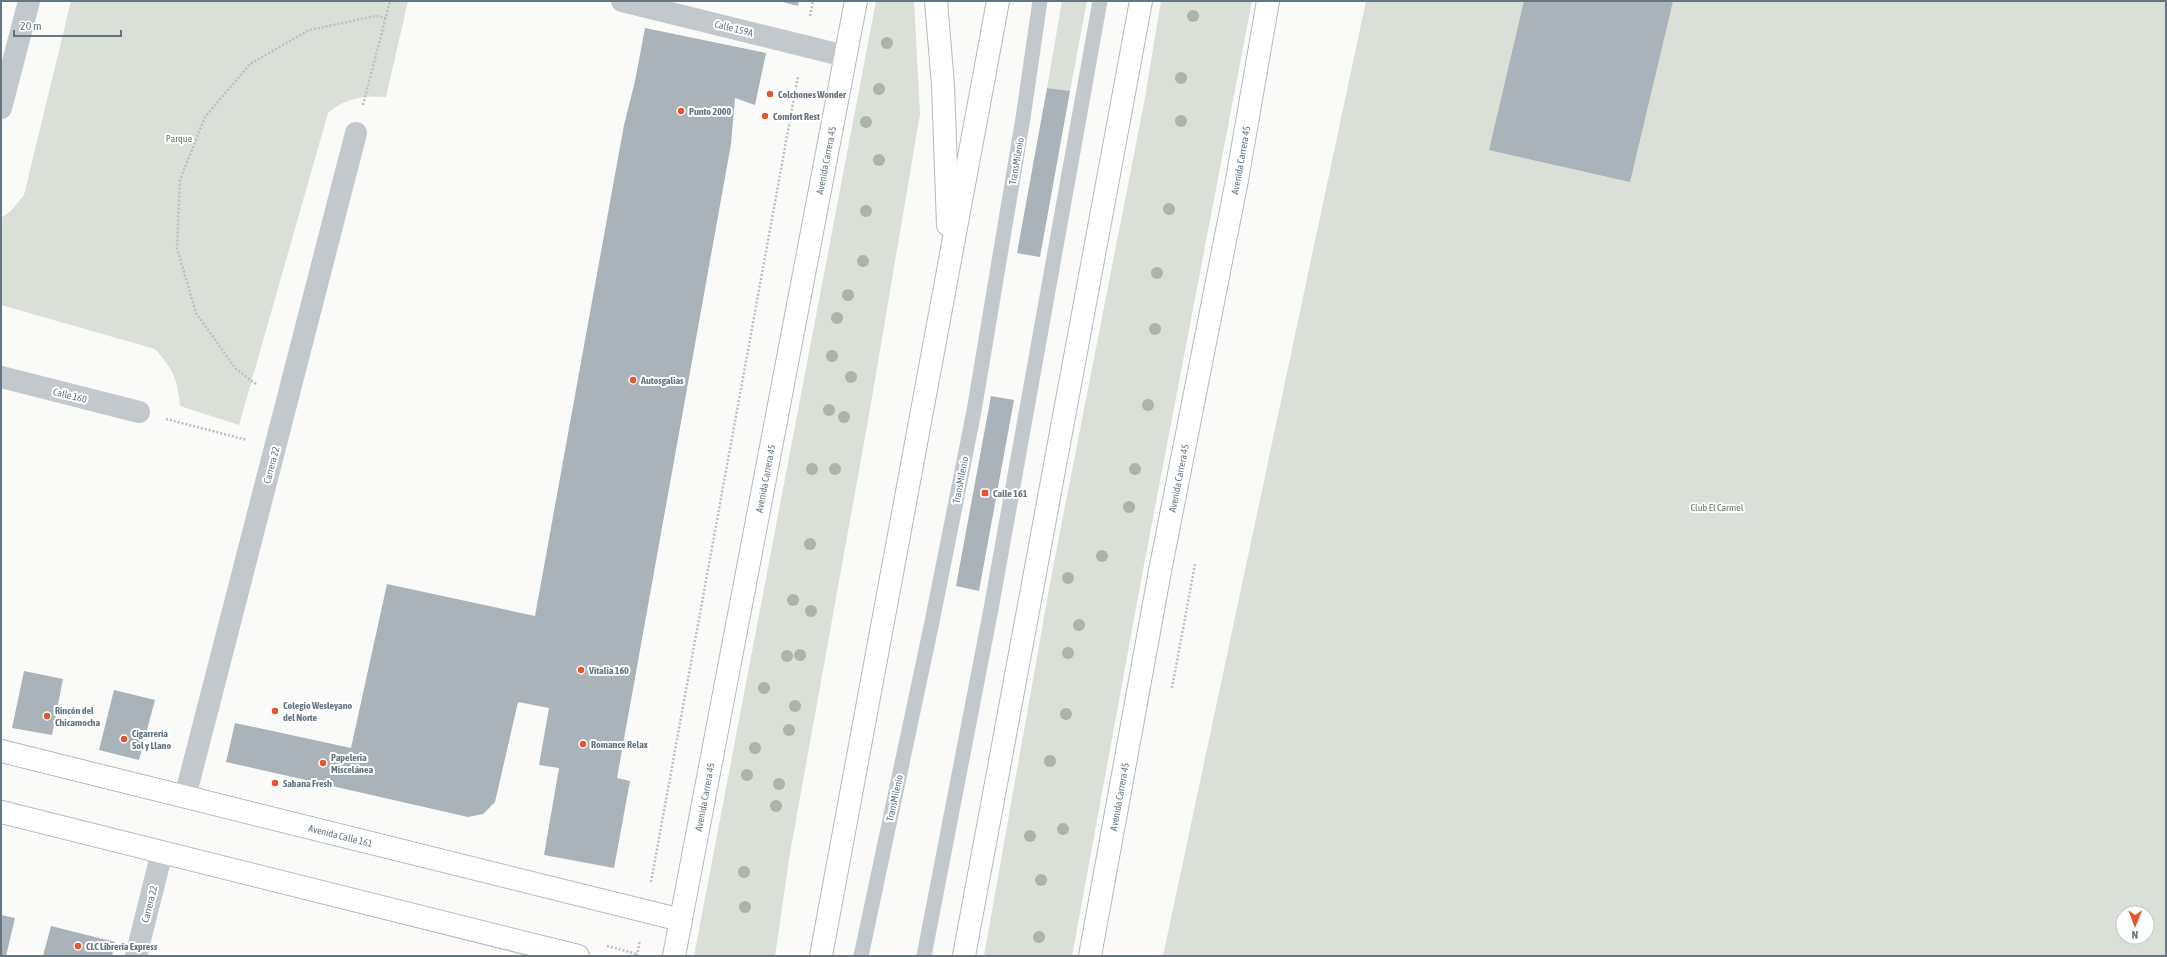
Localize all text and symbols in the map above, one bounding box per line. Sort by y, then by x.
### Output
scale bar [14,12,121,38]
street label: Calle 159A [713,18,754,39]
text: 20 m [20,19,42,33]
marker: Colchones Wonder [765,89,775,99]
place label: Colchones Wonder [778,89,847,100]
marker: Punto 2000 [676,106,686,116]
place label: Punto 2000 [689,106,732,117]
marker: Comfort Rest [760,111,770,121]
place label: Comfort Rest [773,111,820,122]
street label: Avenida Carrera 45 [814,125,838,195]
street label: Avenida Carrera 45 [1229,125,1252,195]
park label: Parque [166,133,193,144]
street label: TransMilenio [1007,136,1026,185]
marker: Autosgalias [628,375,638,385]
place label: Autosgalias [640,375,684,386]
street label: Calle 160 [52,386,88,405]
street label: Avenida Carrera 45 [754,443,777,514]
street label: Avenida Carrera 45 [1167,443,1191,513]
street label: Carrera 22 [261,445,282,485]
street label: TransMilenio [951,455,970,504]
marker: Calle 161 [980,488,990,498]
place label: Calle 161 [993,488,1028,499]
park label: Club El Carmel [1691,502,1744,513]
marker: Vitalia 160 [576,665,586,675]
place label: Vitalia 160 [588,665,629,676]
place label: Colegio Wesleyano del Norte [283,700,352,723]
place label: Rincón del Chicamocha [55,705,100,728]
marker: Colegio Wesleyano del Norte [270,706,280,716]
marker: Rincón del Chicamocha [42,711,52,721]
place label: Cigarrería Sol y Llano [132,728,171,751]
marker: Cigarrería Sol y Llano [119,734,129,744]
marker: Romance Relax [578,739,588,749]
place label: Romance Relax [591,739,648,750]
place label: Papeleria Miscelánea [331,752,373,775]
marker: Papeleria Miscelánea [318,758,328,768]
street label: Avenida Carrera 45 [1108,761,1131,832]
street label: Avenida Carrera 45 [693,762,717,832]
street label: TransMilenio [884,773,905,822]
marker: Sabana Fresh [270,778,280,788]
place label: Sabana Fresh [283,778,332,789]
street label: Avenida Calle 161 [307,823,374,849]
street label: Carrera 22 [140,884,159,924]
north arrow [2115,905,2155,945]
text: N [2131,929,2138,941]
marker: CLC Librería Express [73,941,83,951]
place label: CLC Librería Express [86,941,158,952]

